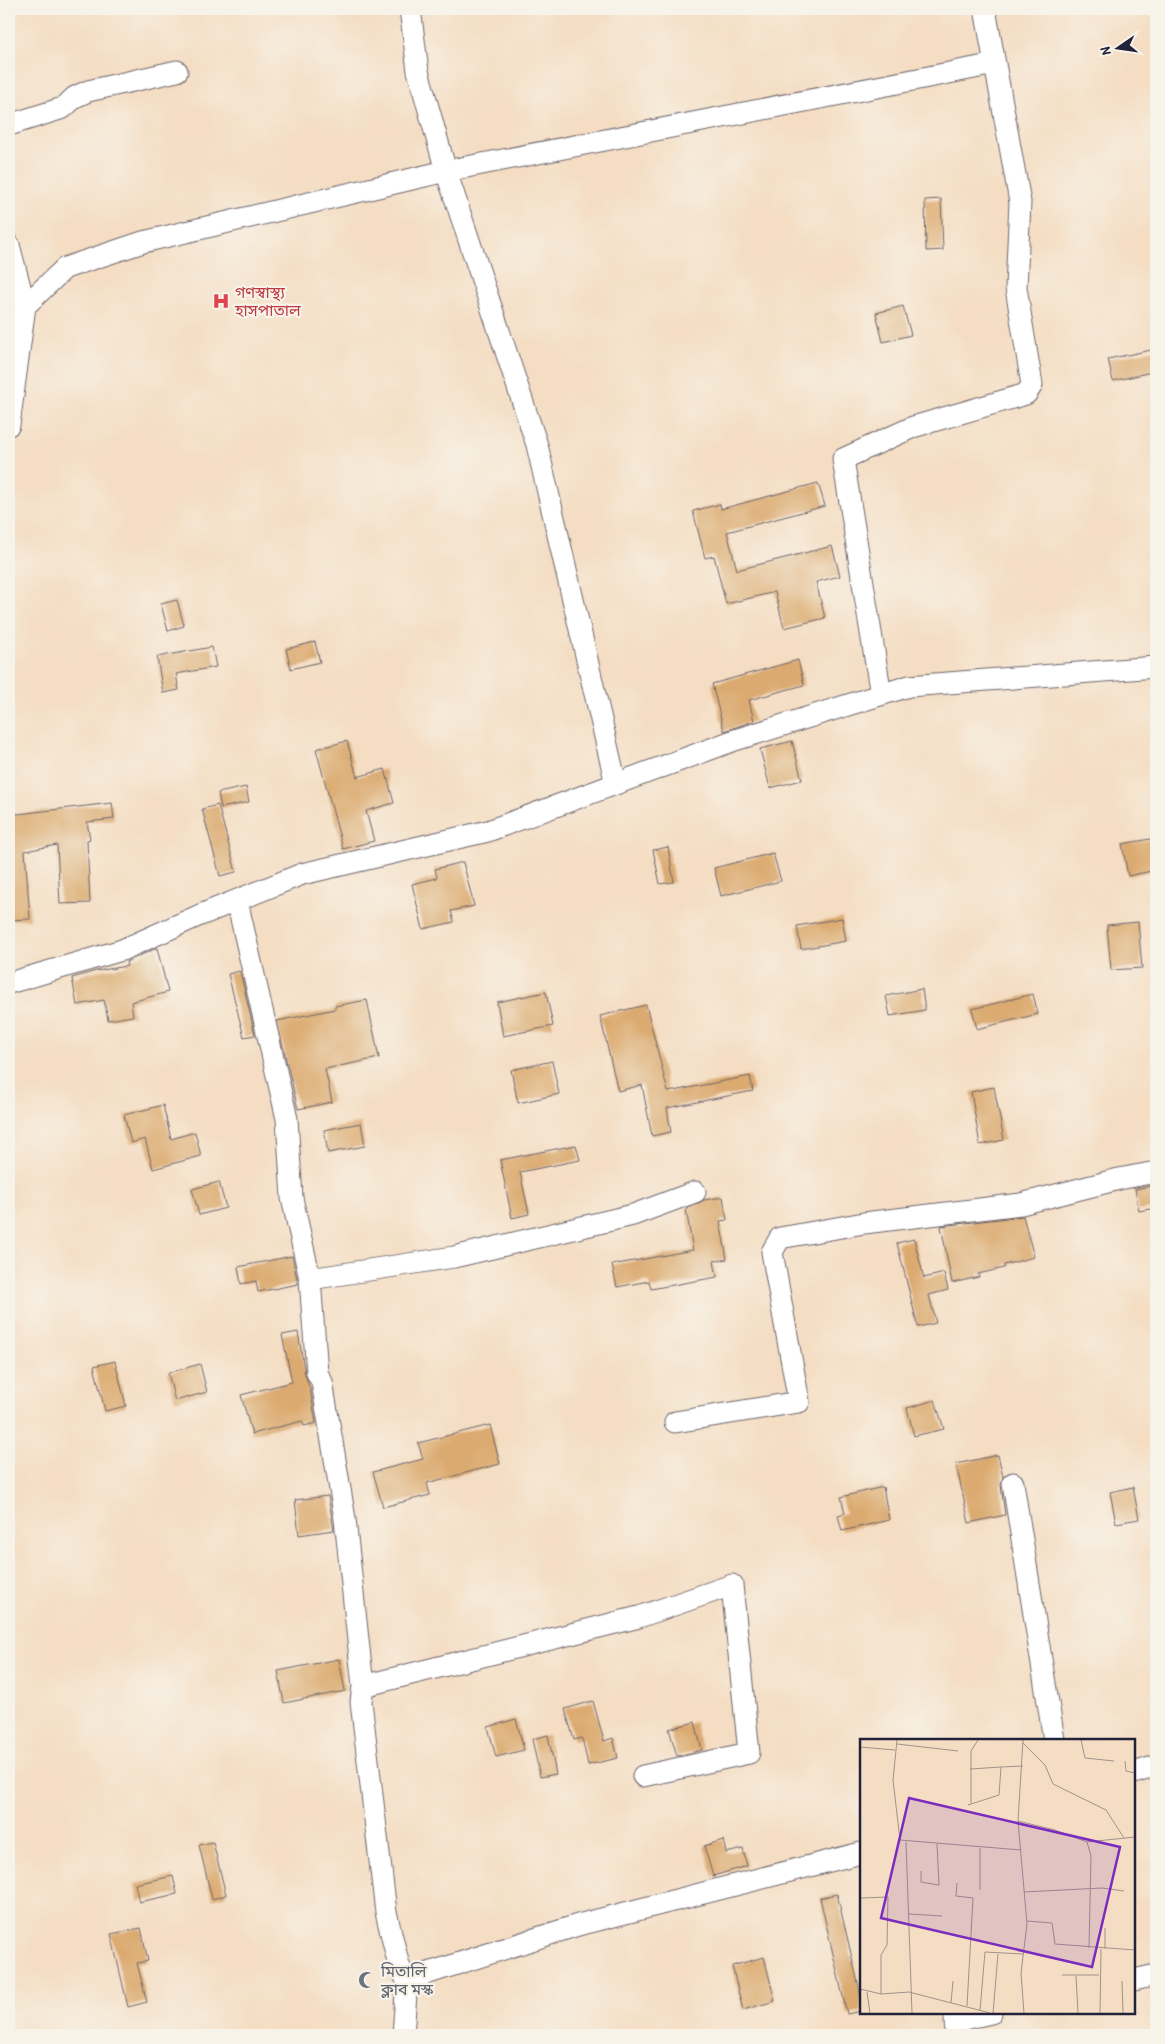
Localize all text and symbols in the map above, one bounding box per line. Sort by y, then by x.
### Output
north arrow [1092,22,1142,72]
text: N [1095,45,1115,57]
place label: গণস্বাস্থ্য হাসপাতাল [234,281,301,321]
hospital icon: গণস্বাস্থ্য হাসপাতাল [211,291,231,311]
inset map [860,1739,1135,2014]
place label: মিতালি ক্লাব মস্ক [380,1960,434,2000]
mosque icon: মিতালি ক্লাব মস্ক [357,1970,377,1990]

